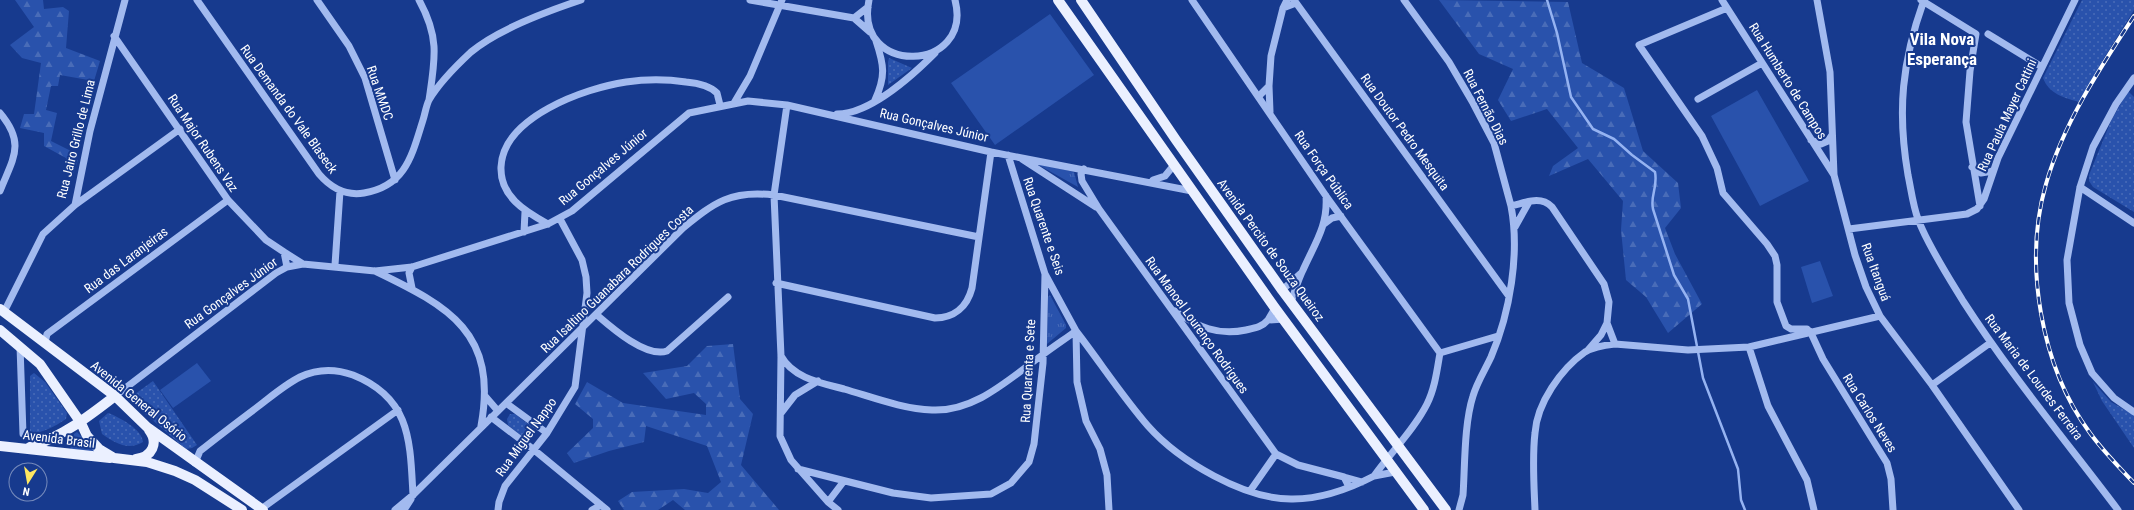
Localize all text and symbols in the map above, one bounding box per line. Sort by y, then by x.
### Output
street label: Rua Humberto de Campos [1746,20,1830,142]
district label: Vila Nova Esperança [1907,29,1977,69]
street label: Rua Demanda do Vale Blaseck [237,42,341,176]
street label: Rua Paula Mayer Cattini [1974,56,2040,174]
street label: Rua MMDC [364,64,396,122]
street label: Rua Fernão Dias [1460,67,1512,148]
street label: Rua Doutor Pedro Mesquita [1358,71,1452,193]
street label: Rua Jairo Grillo de Lima [54,78,98,200]
street label: Rua Major Rubens Vaz [165,91,241,195]
street label: Rua Gonçalves Júnior [878,105,990,145]
street label: Rua Gonçalves Júnior [556,126,650,208]
street label: Rua Força Pública [1291,128,1357,212]
street label: Rua Quarente e Seis [1020,175,1068,277]
street label: Avenida Percito de Souza Queiroz [1214,176,1328,324]
street label: Rua Isaltino Guanabara Rodrigues Costa [538,202,696,356]
street label: Rua das Laranjeiras [81,224,171,296]
street label: Rua Itanguá [1859,241,1893,303]
street label: Rua Gonçalves Júnior [182,254,280,332]
street label: Rua Manoel Lourenço Rodrigues [1142,254,1252,396]
street label: Rua Maria de Lourdes Ferreira [1982,311,2086,443]
street label: Rua Quarenta e Sete [1018,319,1038,423]
street label: Avenida General Osório [88,358,190,444]
street label: Rua Carlos Neves [1840,371,1900,455]
street label: Rua Miguel Nappo [492,395,560,479]
street label: Avenida Brasil [22,427,96,451]
north arrow [8,462,48,502]
text: N [21,484,31,498]

